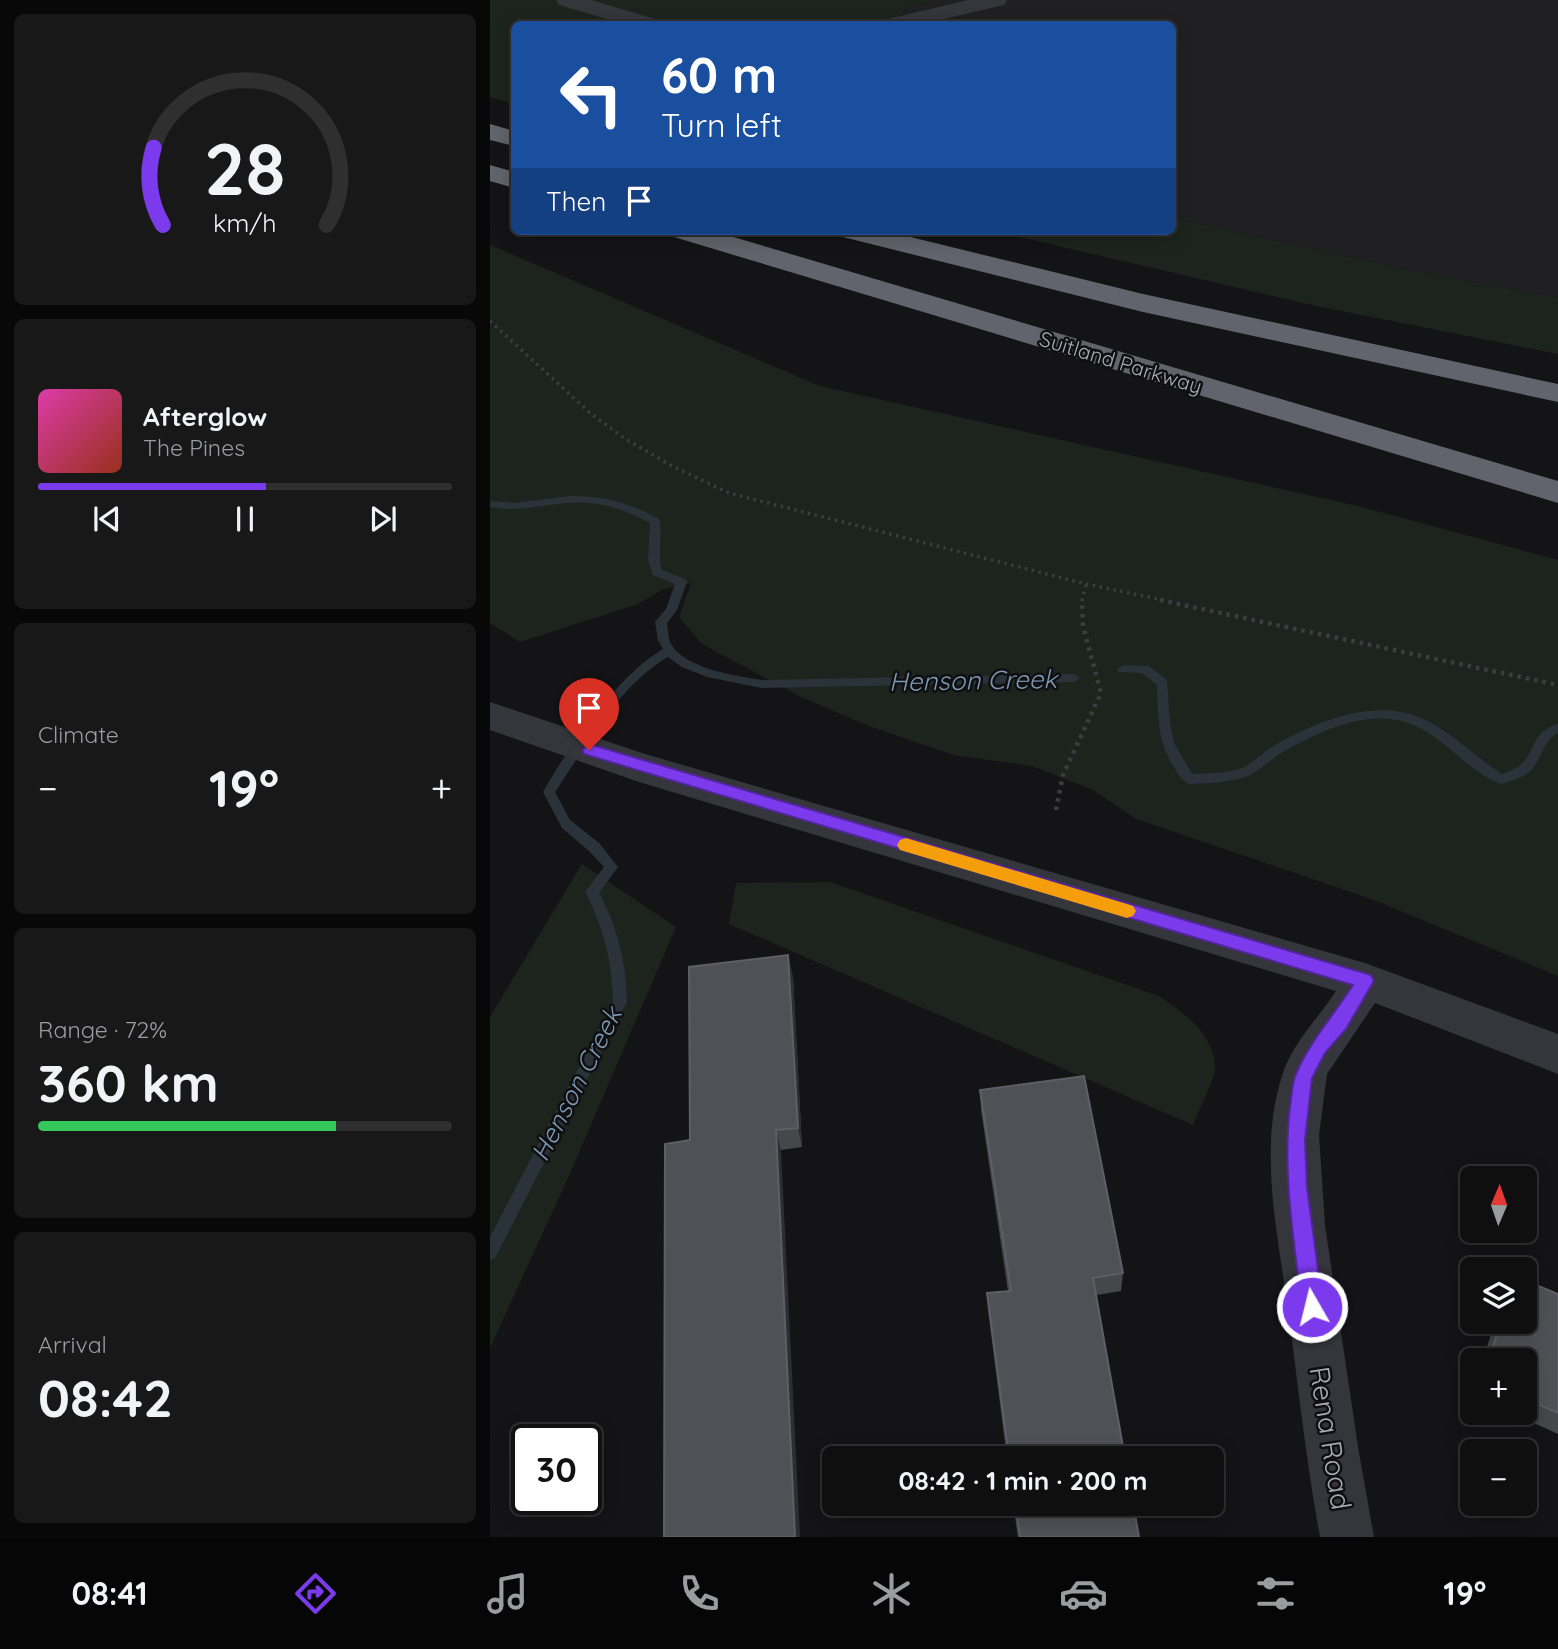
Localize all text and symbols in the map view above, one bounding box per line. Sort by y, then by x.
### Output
text: 60 m [661,44,777,105]
icon: left [546,49,637,140]
text: Turn left [661,105,782,145]
text: 28 [204,123,286,214]
icon: arrive [620,182,658,220]
text: Then [546,185,606,218]
text: km/h [213,207,277,238]
street label: Suitland Parkway [1037,325,1205,399]
text: Afterglow [143,400,267,433]
text: The Pines [143,433,245,462]
icon: previous [88,500,126,538]
icon: pause [226,500,264,538]
icon: next [364,500,402,538]
water label: Henson Creek [889,662,1059,698]
pin [559,678,619,750]
icon: arrive [570,689,608,727]
text: Climate [38,720,119,749]
text: 19° [209,755,279,820]
text: − [38,764,58,812]
text: + [431,764,452,812]
water label: Henson Creek [523,1000,630,1166]
text: Range · 72% [38,1015,167,1044]
text: 360 km [38,1050,219,1115]
north arrow [1460,1166,1536,1242]
map controls [1460,1166,1537,1516]
button: layers [1460,1257,1537,1334]
position arrow [1275,1270,1349,1344]
text: Arrival [38,1330,107,1359]
button: + [1460,1348,1537,1425]
street label: Rena Road [1302,1364,1360,1512]
text: 08:42 [38,1365,173,1430]
speed limit sign: 30 [511,1424,602,1515]
button: − [1460,1439,1537,1516]
text: 08:42 · 1 min · 200 m [898,1464,1148,1497]
icon: directions [291,1569,340,1618]
icon: music [483,1569,532,1618]
icon: phone [675,1569,724,1618]
icon: climate [867,1569,916,1618]
icon: car [1059,1569,1108,1618]
icon: filters [1251,1569,1300,1618]
text: 08:41 [72,1573,148,1613]
text: 19° [1443,1573,1486,1613]

